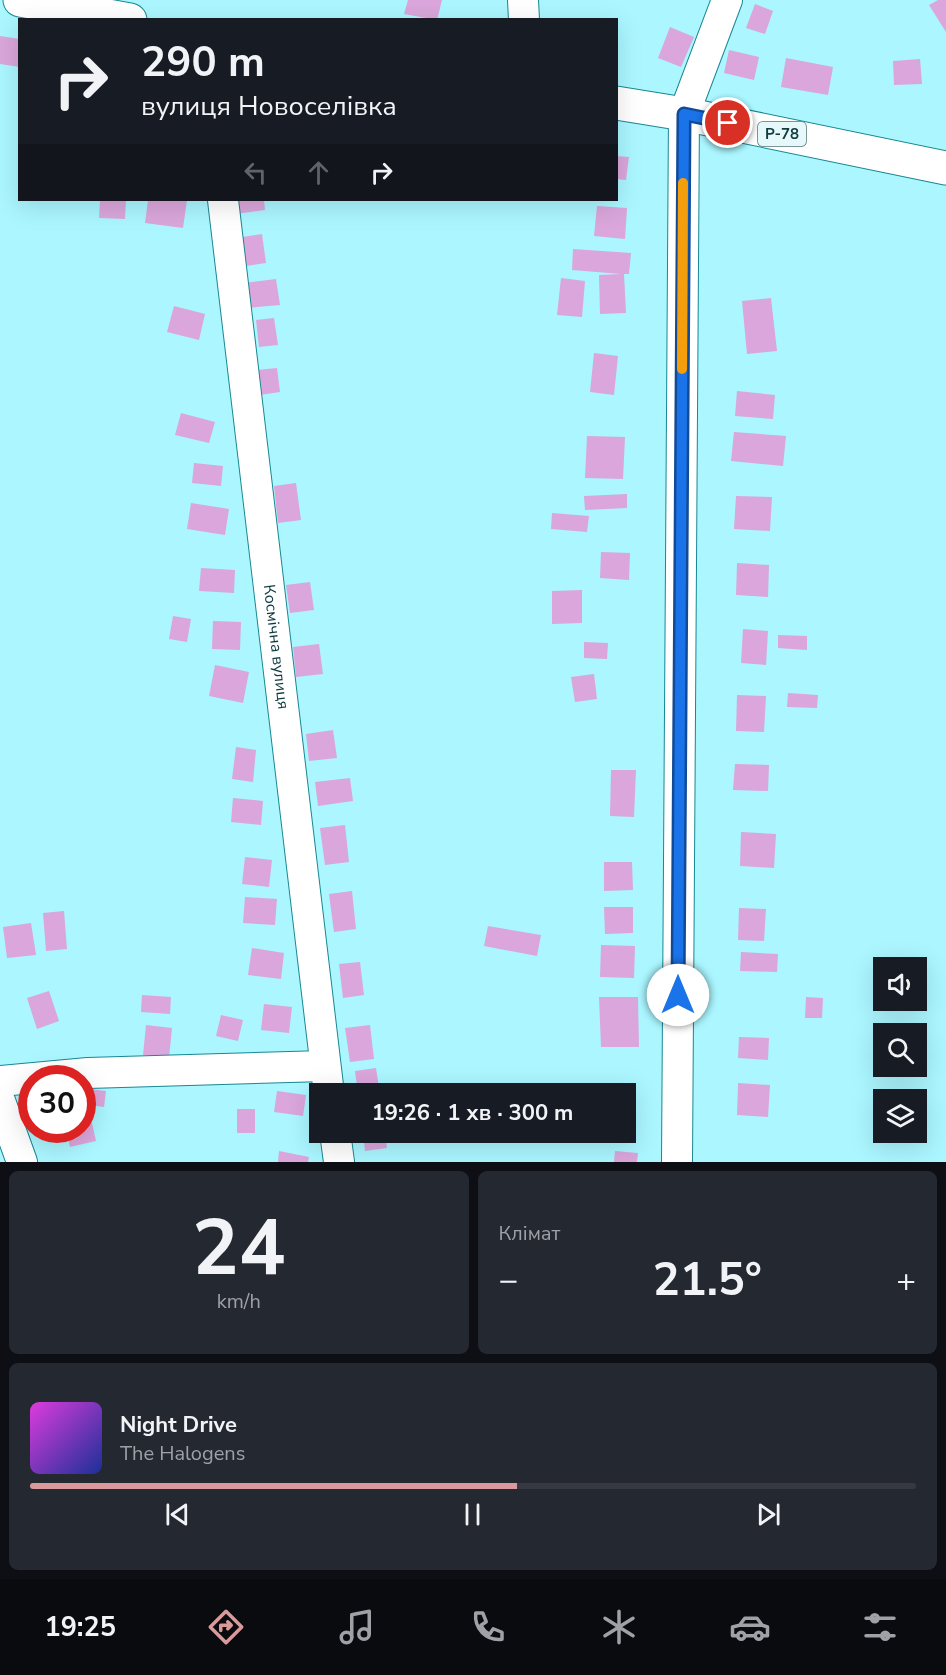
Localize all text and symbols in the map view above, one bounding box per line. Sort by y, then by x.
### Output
text: 290 m [141,34,265,91]
icon: right [42,42,120,120]
text: вулиця Новоселівка [141,88,397,125]
pin [702,97,753,148]
icon: arrive [711,106,744,139]
road number: Р-78 [758,122,806,146]
icon: left [239,156,272,189]
icon: ahead [302,156,335,189]
icon: right [365,156,398,189]
street label: Космічна вулиця [258,583,294,711]
map controls [873,957,927,1143]
button: sound [873,957,927,1011]
position arrow [646,963,710,1027]
button: search [873,1023,927,1077]
speed limit sign: 30 [18,1065,96,1143]
button: layers [873,1089,927,1143]
text: 19:26 · 1 хв · 300 m [372,1098,573,1128]
text: 24 [192,1195,286,1302]
text: Клімат [499,1220,560,1247]
text: 21.5° [653,1250,762,1311]
text: − [499,1258,518,1303]
text: + [896,1258,916,1303]
text: km/h [217,1288,261,1315]
text: Night Drive [120,1410,237,1440]
text: The Halogens [120,1440,245,1467]
icon: previous [161,1498,194,1531]
icon: pause [456,1498,489,1531]
icon: next [752,1498,785,1531]
icon: directions [205,1606,247,1648]
icon: music [336,1606,378,1648]
icon: phone [467,1606,509,1648]
icon: climate [598,1606,640,1648]
icon: car [729,1606,771,1648]
icon: filters [859,1606,901,1648]
text: 19:25 [44,1609,116,1646]

